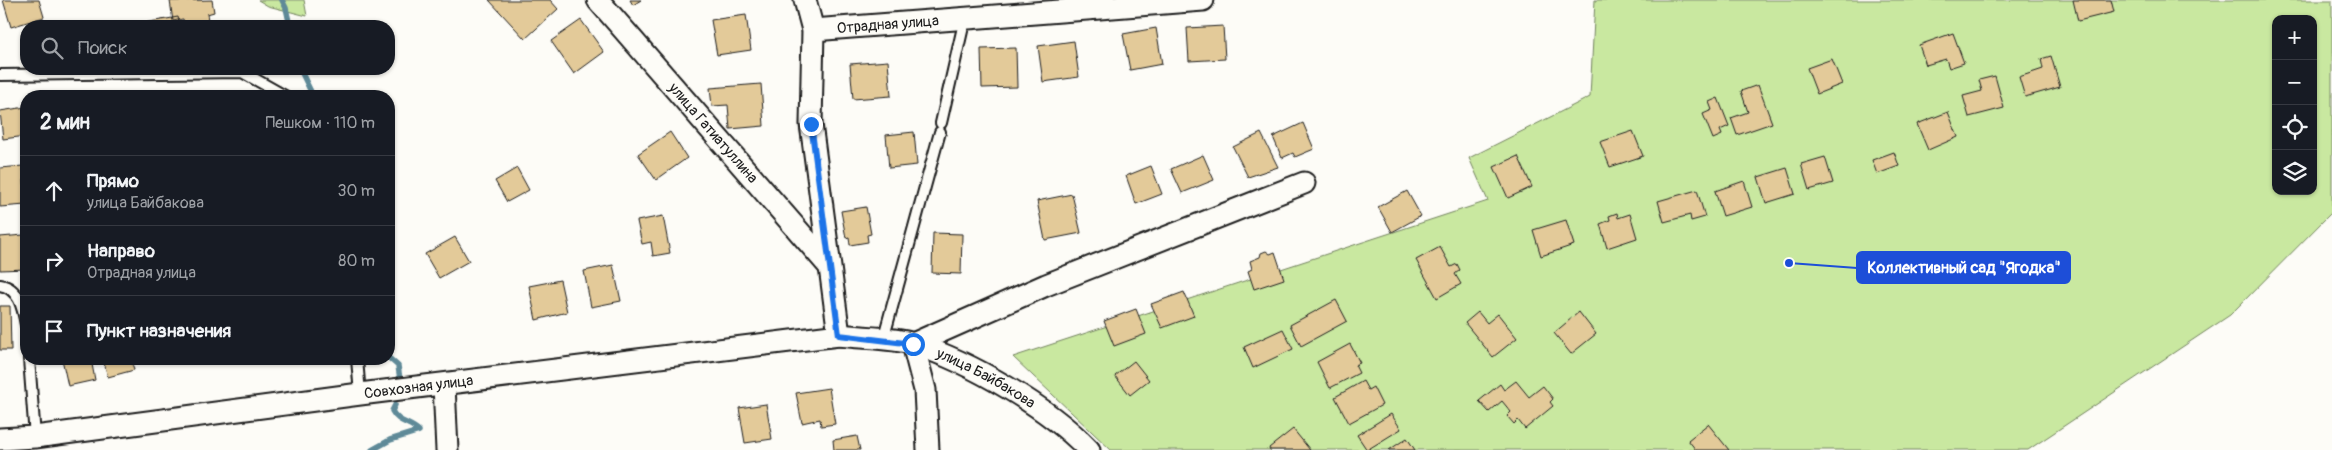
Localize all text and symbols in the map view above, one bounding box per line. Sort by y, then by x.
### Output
street label: Отрадная улица [836,11,940,38]
map controls [2272,15,2317,195]
button: + [2272,15,2317,60]
search box [20,20,395,75]
icon: search [38,34,66,62]
text: Поиск [78,36,128,60]
button: − [2272,60,2317,105]
street label: улица Гатиатуллина [664,78,762,187]
button: locate [2272,105,2317,150]
text: 2 мин [40,109,90,136]
text: Пешком · 110 m [266,113,375,133]
route end [800,113,823,136]
button: layers [2272,150,2317,195]
text: Прямо [87,169,139,193]
icon: ahead [40,177,68,205]
text: 30 m [337,181,375,201]
text: улица Байбакова [87,193,204,213]
text: Направо [87,239,155,263]
icon: right [40,247,68,275]
text: 80 m [338,251,375,271]
callout: Коллективный сад "Ягодка" [1857,252,2070,283]
text: Коллективный сад "Ягодка" [1867,258,2061,278]
text: Отрадная улица [87,263,196,283]
icon: arrive [40,317,68,345]
text: Пункт назначения [87,319,231,343]
route start [902,333,925,356]
street label: улица Байбакова [933,344,1039,413]
street label: Совхозная улица [363,371,474,403]

